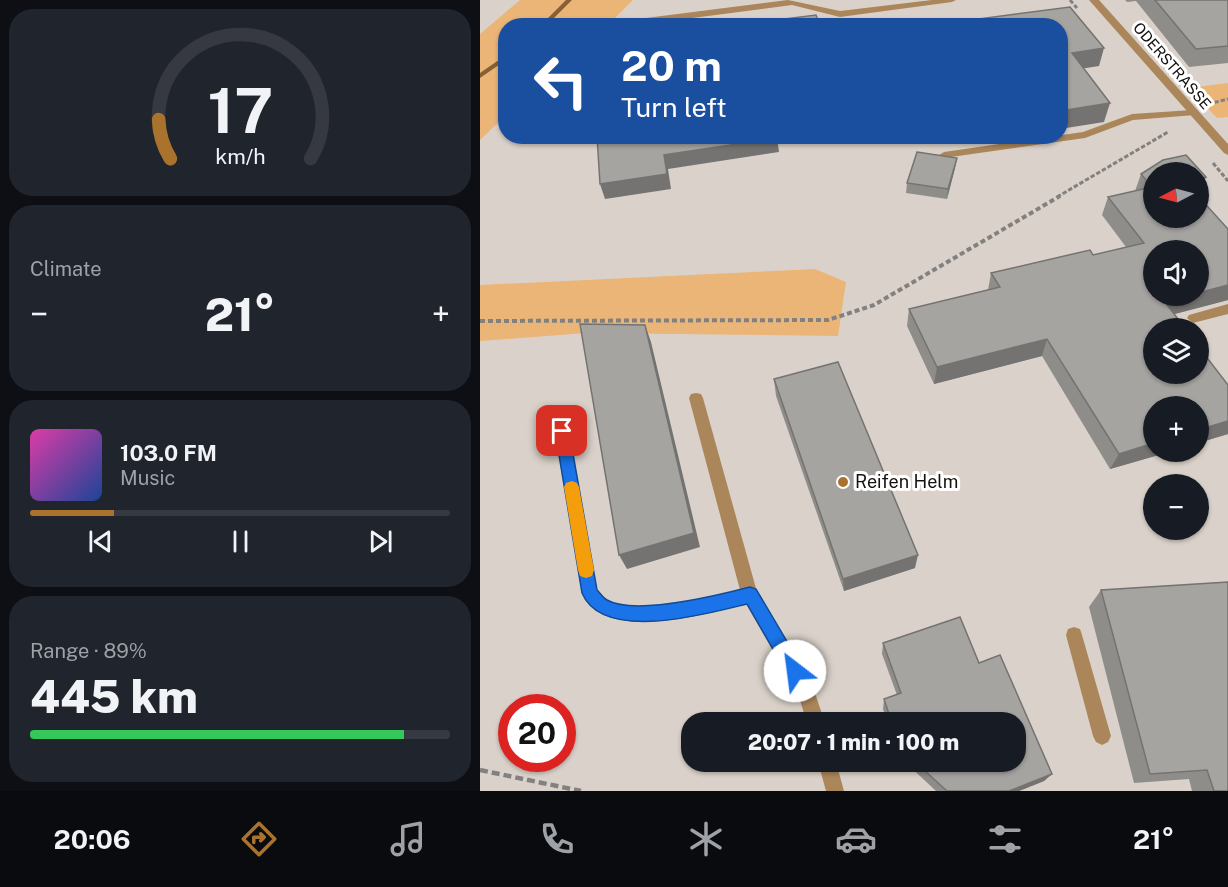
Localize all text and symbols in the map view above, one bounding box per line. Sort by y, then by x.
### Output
street label: ODERSTRASSE [1130,19,1215,113]
text: 20 m [621,41,722,90]
icon: left [522,42,600,120]
text: 17 [207,74,273,147]
text: Turn left [621,91,727,123]
text: km/h [215,145,265,170]
north arrow [1143,162,1209,228]
map controls [1143,162,1209,540]
button: sound [1143,240,1209,306]
text: Climate [30,257,102,281]
text: 21° [205,288,275,341]
text: − [30,295,48,333]
text: + [432,295,450,333]
button: layers [1143,318,1209,384]
button: + [1143,396,1209,462]
pin [536,405,587,456]
icon: arrive [545,414,578,447]
text: 103.0 FM [120,440,217,466]
text: Music [120,466,175,490]
place label: Reifen Helm [855,471,958,492]
button: − [1143,474,1209,540]
marker: Reifen Helm [836,475,850,489]
icon: previous [84,525,117,558]
icon: pause [224,525,257,558]
icon: next [364,525,397,558]
text: Range · 89% [30,639,147,663]
position arrow [763,639,827,703]
text: 445 km [30,670,198,723]
speed limit sign: 20 [498,694,576,772]
text: 20:07 · 1 min · 100 m [748,729,959,755]
icon: directions [238,818,280,860]
icon: music [387,818,429,860]
icon: phone [536,818,578,860]
icon: climate [685,818,727,860]
icon: car [835,818,877,860]
icon: filters [984,818,1026,860]
text: 20:06 [54,823,131,855]
text: 21° [1133,823,1174,855]

